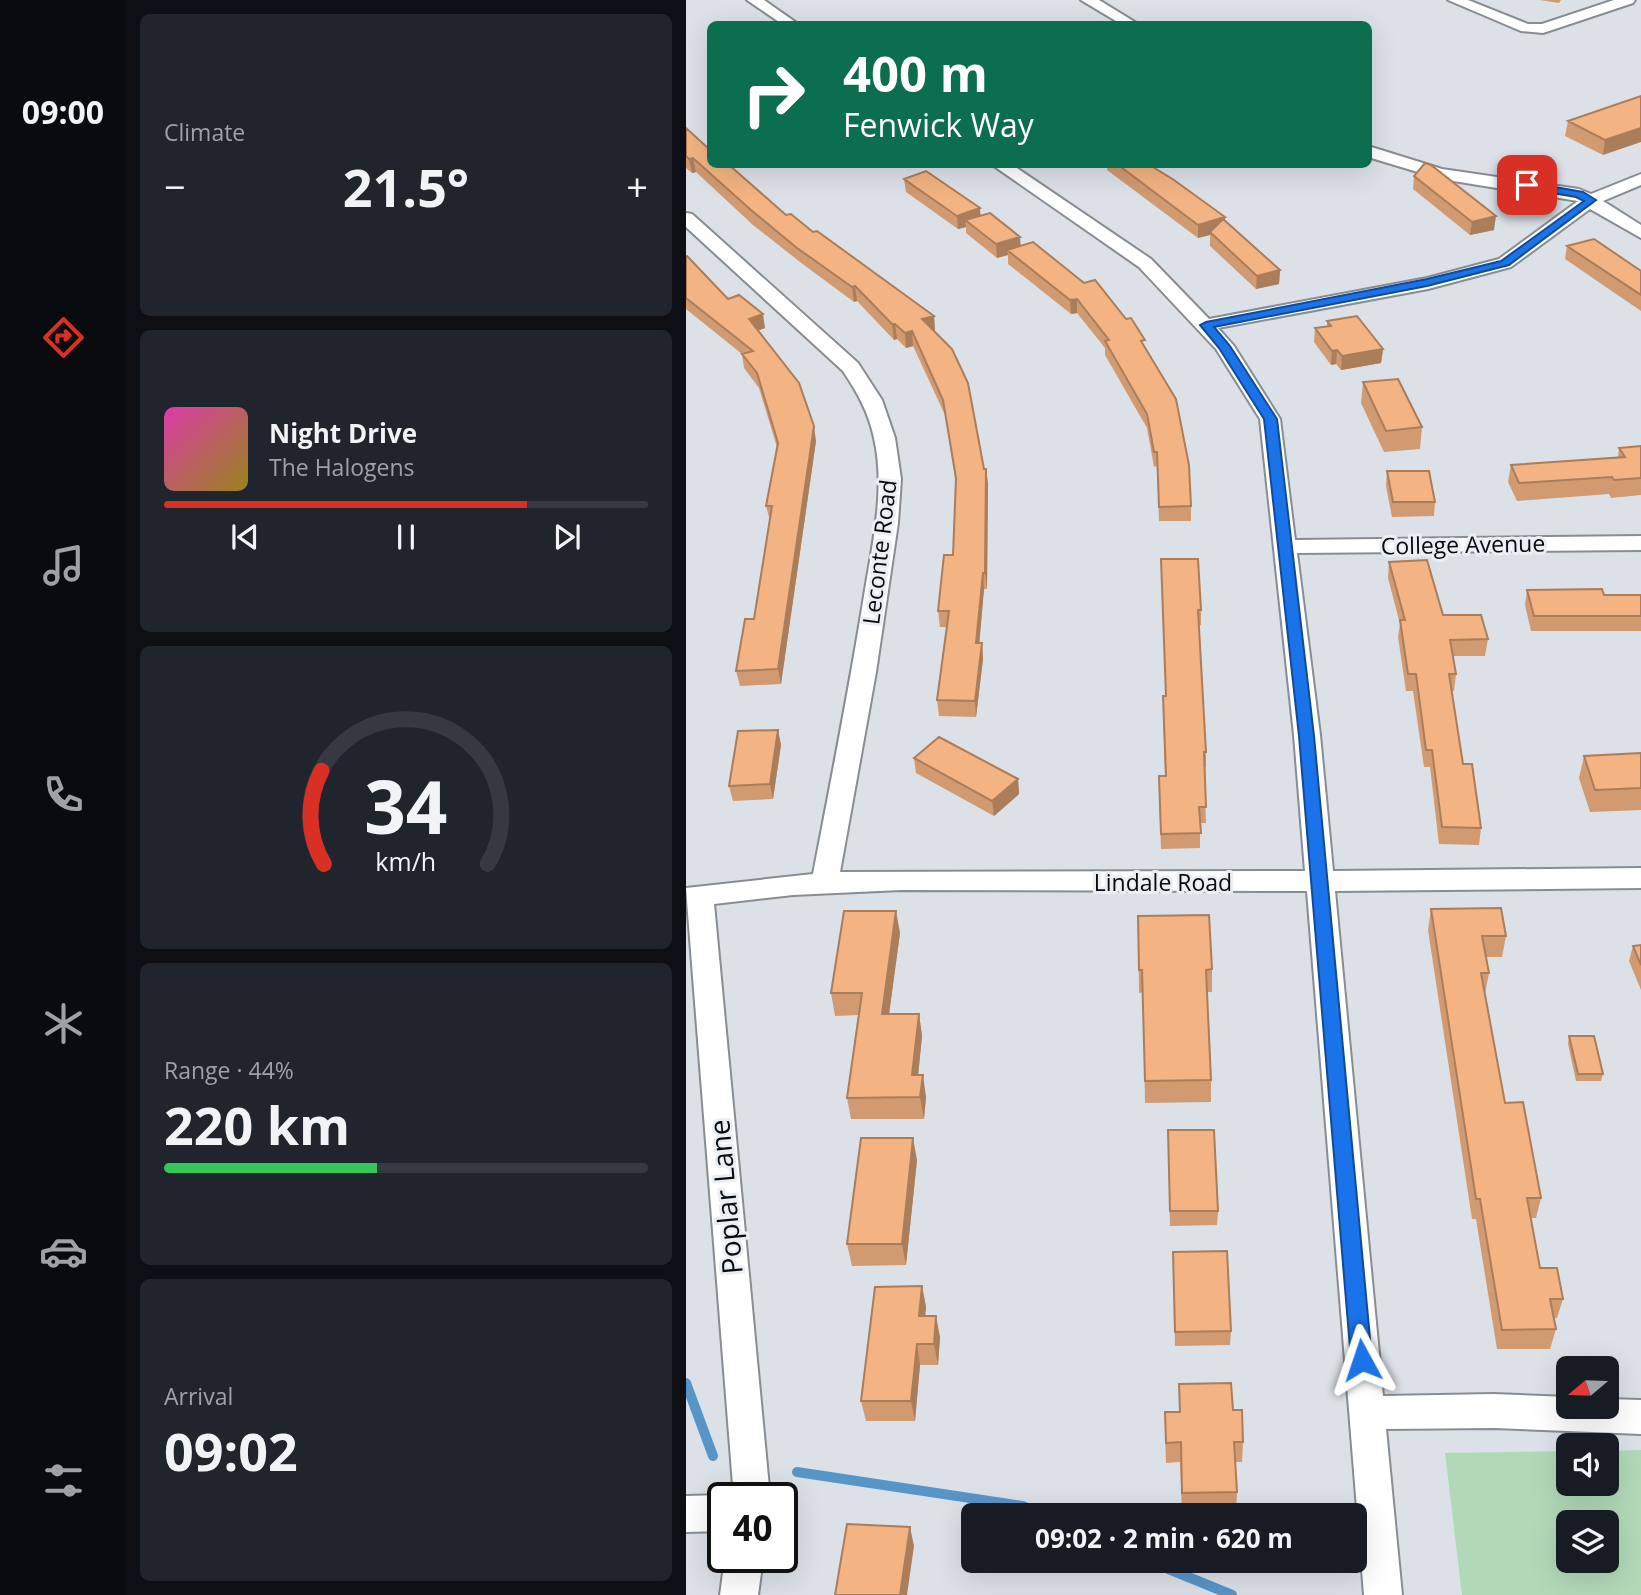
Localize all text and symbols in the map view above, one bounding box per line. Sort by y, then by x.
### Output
text: 400 m [843,40,988,106]
icon: right [728,49,819,140]
text: 09:00 [22,90,104,133]
text: Fenwick Way [843,103,1034,146]
text: Climate [164,116,245,148]
text: 21.5° [343,151,469,222]
pin [1497,155,1557,215]
text: − [164,160,186,212]
text: + [626,160,648,212]
icon: arrive [1508,166,1546,204]
icon: directions [39,313,88,362]
text: Night Drive [269,415,417,451]
text: The Halogens [269,451,415,483]
street label: Leconte Road [854,478,904,626]
icon: previous [226,518,264,556]
icon: pause [387,518,425,556]
icon: next [548,518,586,556]
street label: College Avenue [1381,527,1545,561]
icon: music [39,541,88,590]
text: 34 [364,756,448,855]
icon: phone [39,770,88,819]
text: km/h [376,843,436,877]
street label: Lindale Road [1094,866,1232,898]
icon: climate [39,999,88,1048]
text: Range · 44% [164,1054,294,1086]
text: 220 km [164,1089,350,1160]
street label: Poplar Lane [699,1118,751,1276]
icon: car [39,1227,88,1276]
position arrow [1325,1323,1399,1397]
north arrow [1556,1356,1619,1419]
map controls [1556,1356,1619,1573]
text: Arrival [164,1380,233,1412]
text: 09:02 [164,1415,298,1486]
button: sound [1556,1433,1619,1496]
icon: filters [39,1456,88,1505]
speed limit sign: 40 [707,1482,798,1573]
button: layers [1556,1510,1619,1573]
text: 09:02 · 2 min · 620 m [1035,1520,1293,1556]

